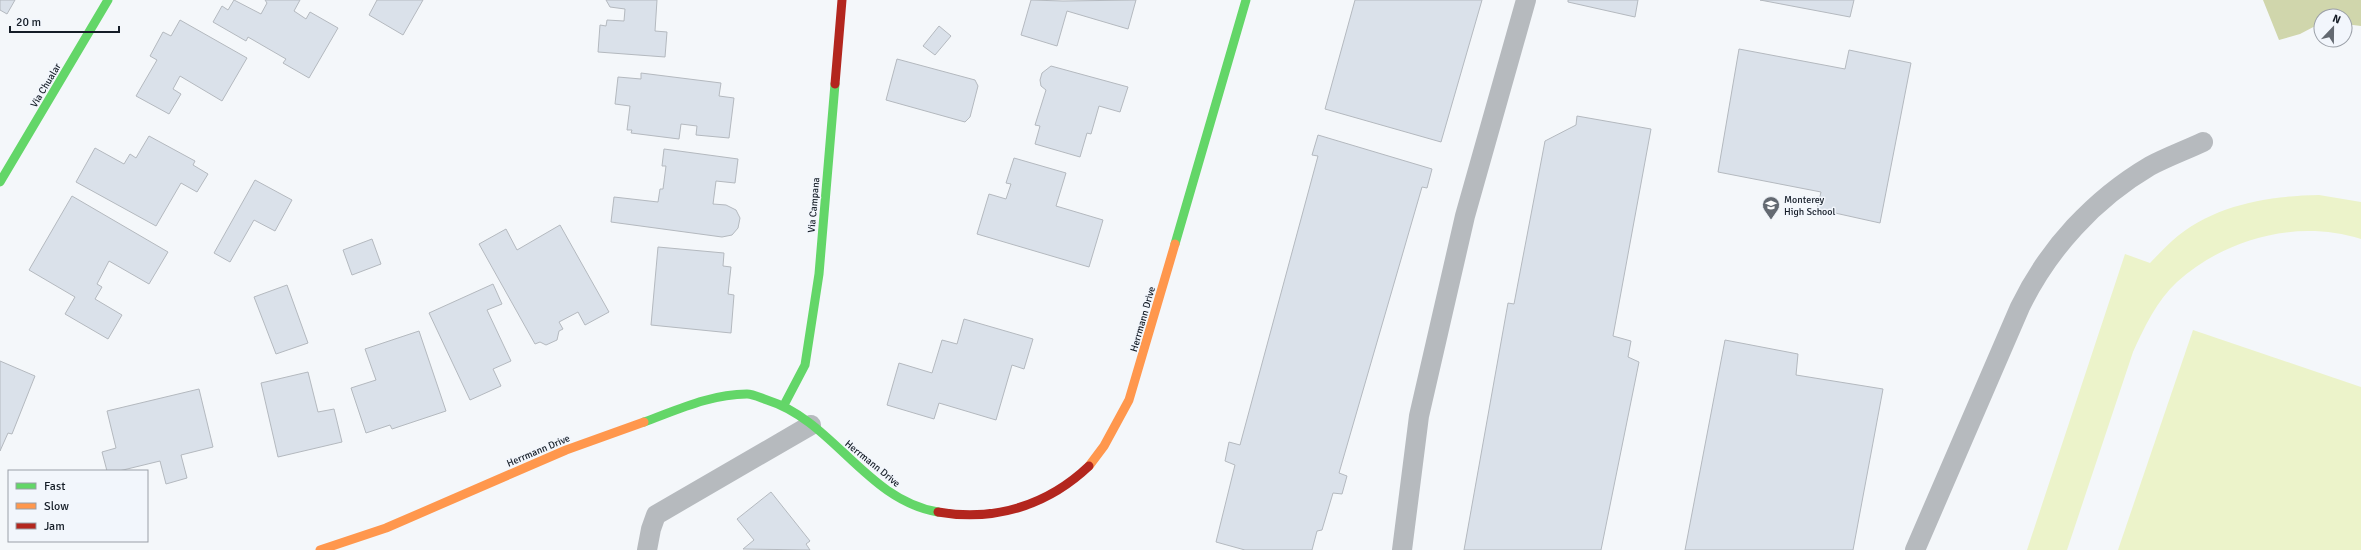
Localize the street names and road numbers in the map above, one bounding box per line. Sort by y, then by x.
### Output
street label: Via Chualar [28,61,64,110]
street label: Via Campana [806,177,822,233]
street label: Herrmann Drive [1128,285,1158,353]
street label: Herrmann Drive [505,432,572,470]
street label: Herrmann Drive [842,438,902,490]

